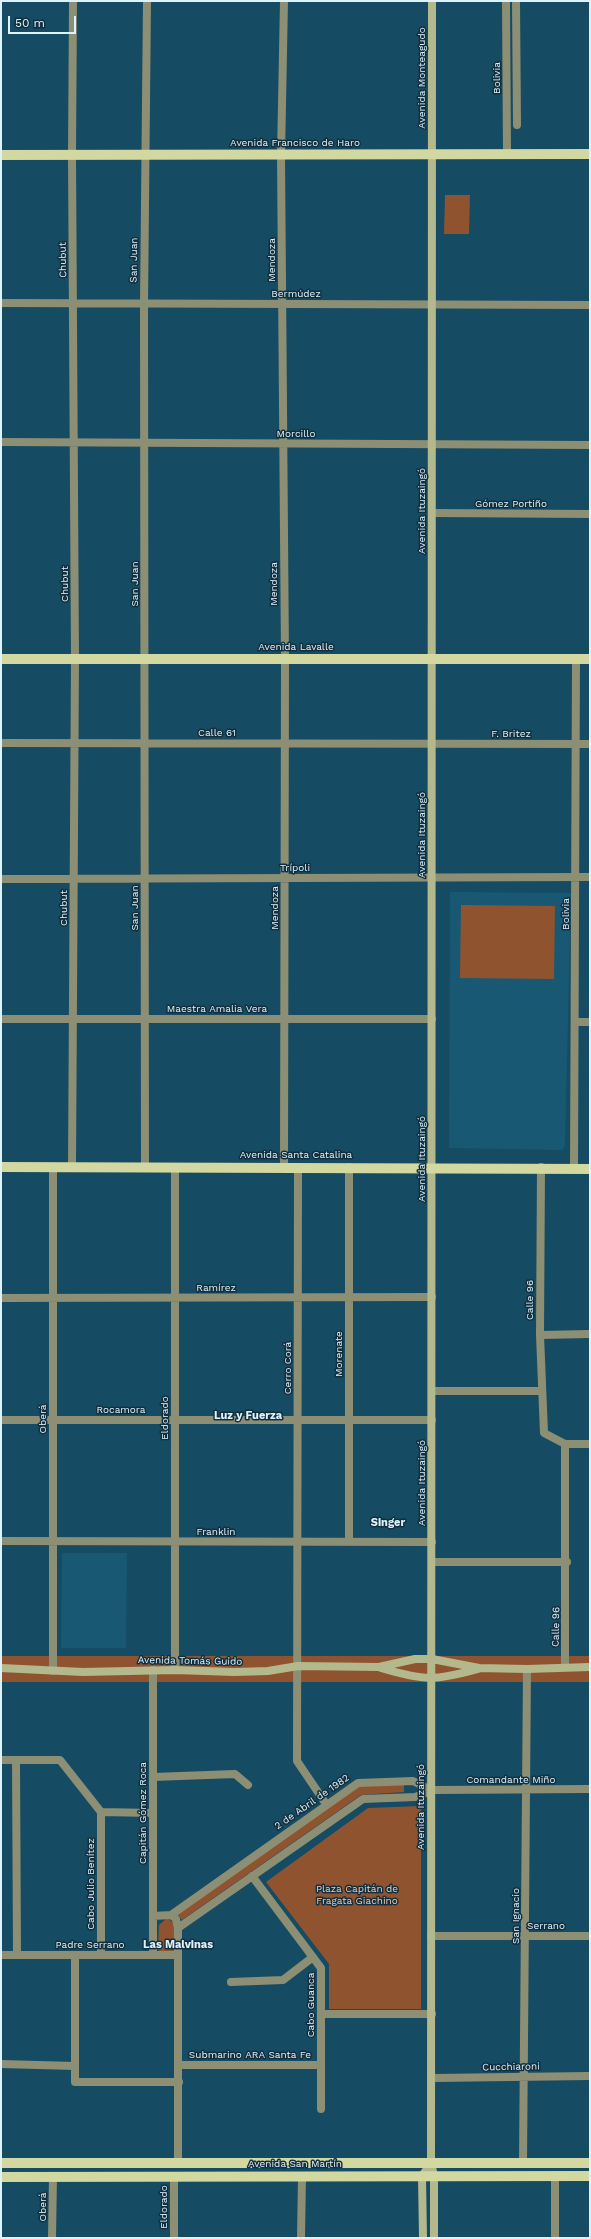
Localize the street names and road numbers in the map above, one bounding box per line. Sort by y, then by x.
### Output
street label: Avenida Monteagudo [416,27,428,129]
street label: Bolivia [491,62,503,94]
street label: Avenida Francisco de Haro [230,137,360,149]
street label: San Juan [128,237,140,283]
street label: Mendoza [266,238,278,282]
street label: Chubut [57,242,69,278]
street label: Bermúdez [271,288,321,300]
street label: Morcillo [277,428,315,440]
street label: Avenida Ituzaingó [416,468,428,554]
street label: Gómez Portiño [475,498,547,510]
street label: San Juan [129,561,141,607]
street label: Mendoza [268,562,280,606]
street label: Chubut [59,566,71,602]
street label: Avenida Lavalle [258,641,334,653]
street label: Calle 61 [198,727,236,739]
street label: F. Britez [491,728,531,740]
street label: Avenida Ituzaingó [416,792,428,878]
street label: Trípoli [280,862,310,874]
street label: San Juan [129,885,141,931]
street label: Mendoza [269,886,281,930]
street label: Chubut [58,890,70,926]
street label: Bolivia [560,898,572,930]
street label: Maestra Amalia Vera [167,1003,267,1015]
street label: Avenida Ituzaingó [416,1116,428,1202]
street label: Avenida Santa Catalina [240,1149,352,1161]
street label: Calle 96 [524,1280,536,1320]
street label: Ramírez [196,1282,236,1294]
street label: Morenate [333,1331,345,1377]
street label: Cerro Corá [282,1342,294,1394]
street label: Eldorado [159,1396,171,1440]
street label: Oberá [37,1404,49,1434]
street label: Rocamora [97,1404,145,1416]
street label: Avenida Ituzaingó [416,1440,428,1526]
street label: Franklin [196,1526,236,1538]
street label: Calle 96 [550,1607,562,1647]
street label: Avenida Tomás Guido [138,1654,242,1668]
street label: Capitán Gómez Roca [137,1762,149,1864]
street label: Avenida Ituzaingó [415,1764,427,1850]
street label: 2 de Abril de 1982 [272,1772,352,1832]
street label: Comandante Miño [466,1774,556,1786]
street label: Cabo Julio Benítez [85,1838,97,1930]
street label: San Ignacio [510,1888,522,1944]
street label: Serrano [527,1920,565,1932]
street label: Padre Serrano [55,1939,125,1951]
street label: Cabo Guanca [305,1973,317,2037]
street label: Submarino ARA Santa Fe [189,2049,311,2061]
street label: Cucchiaroni [482,2060,540,2074]
street label: Avenida San Martín [248,2158,342,2170]
street label: Eldorado [158,2185,170,2229]
street label: Oberá [37,2192,49,2222]

